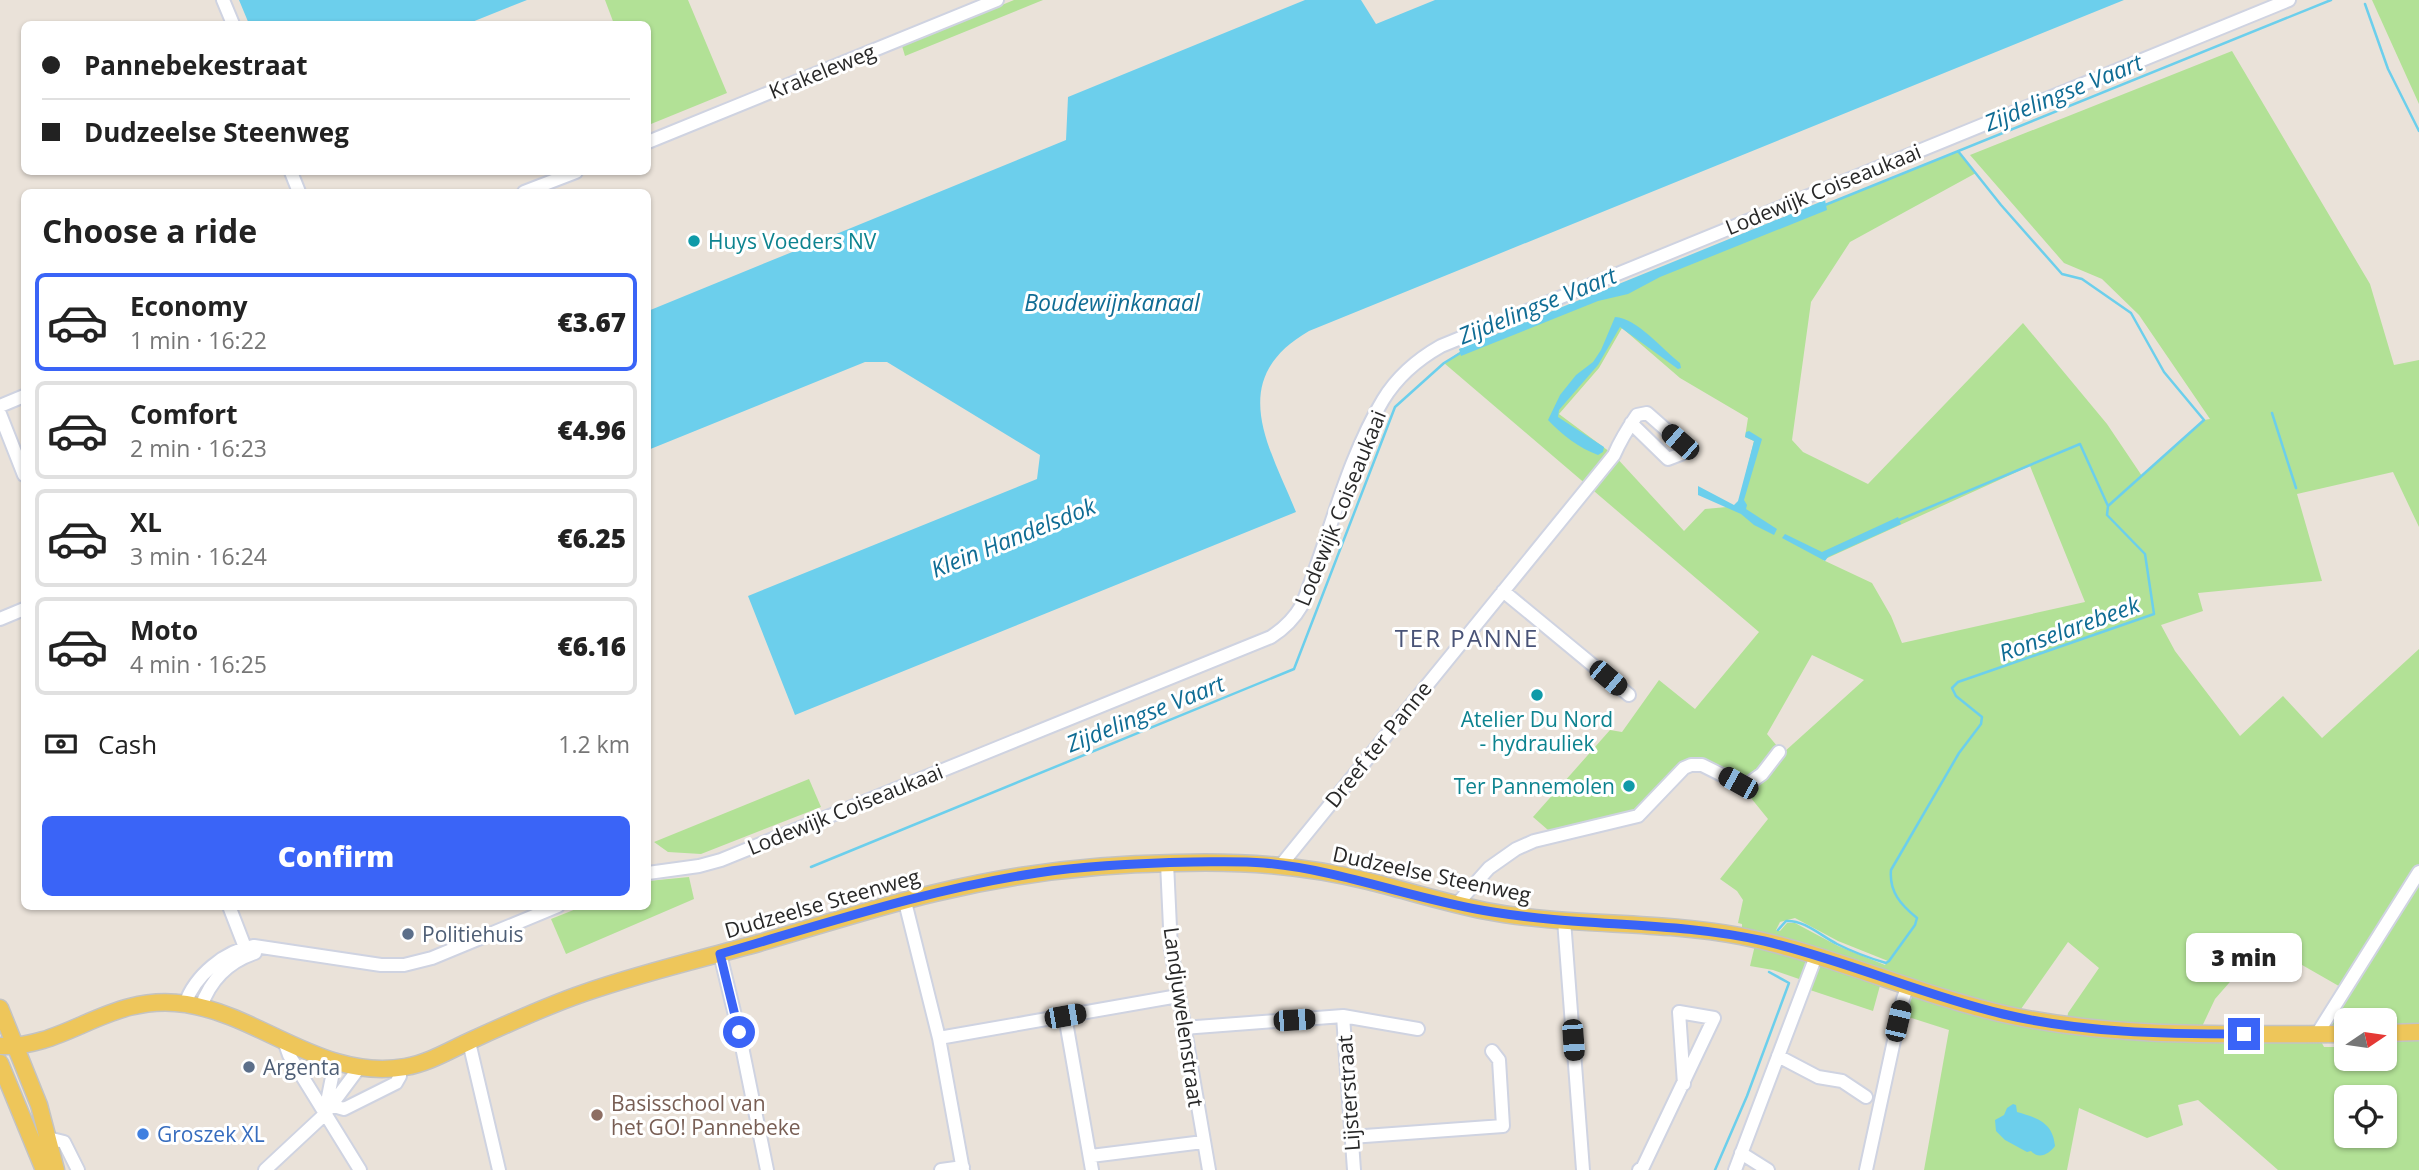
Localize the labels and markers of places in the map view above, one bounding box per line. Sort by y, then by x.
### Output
place label: Huys Voeders NV [708,227,877,255]
marker: Huys Voeders NV [686,233,702,249]
marker: Atelier Du Nord - hydrauliek [1529,687,1545,703]
place label: Atelier Du Nord - hydrauliek [1461,705,1613,757]
place label: Ter Pannemolen [1454,772,1615,800]
marker: Ter Pannemolen [1621,778,1637,794]
place label: Politiehuis [422,920,524,948]
marker: Politiehuis [400,926,416,942]
place label: Argenta [263,1053,340,1081]
marker: Argenta [241,1059,257,1075]
place label: Basisschool van het GO! Pannebeke [611,1089,801,1141]
marker: Basisschool van het GO! Pannebeke [589,1107,605,1123]
place label: Groszek XL [157,1120,265,1148]
marker: Groszek XL [135,1126,151,1142]

